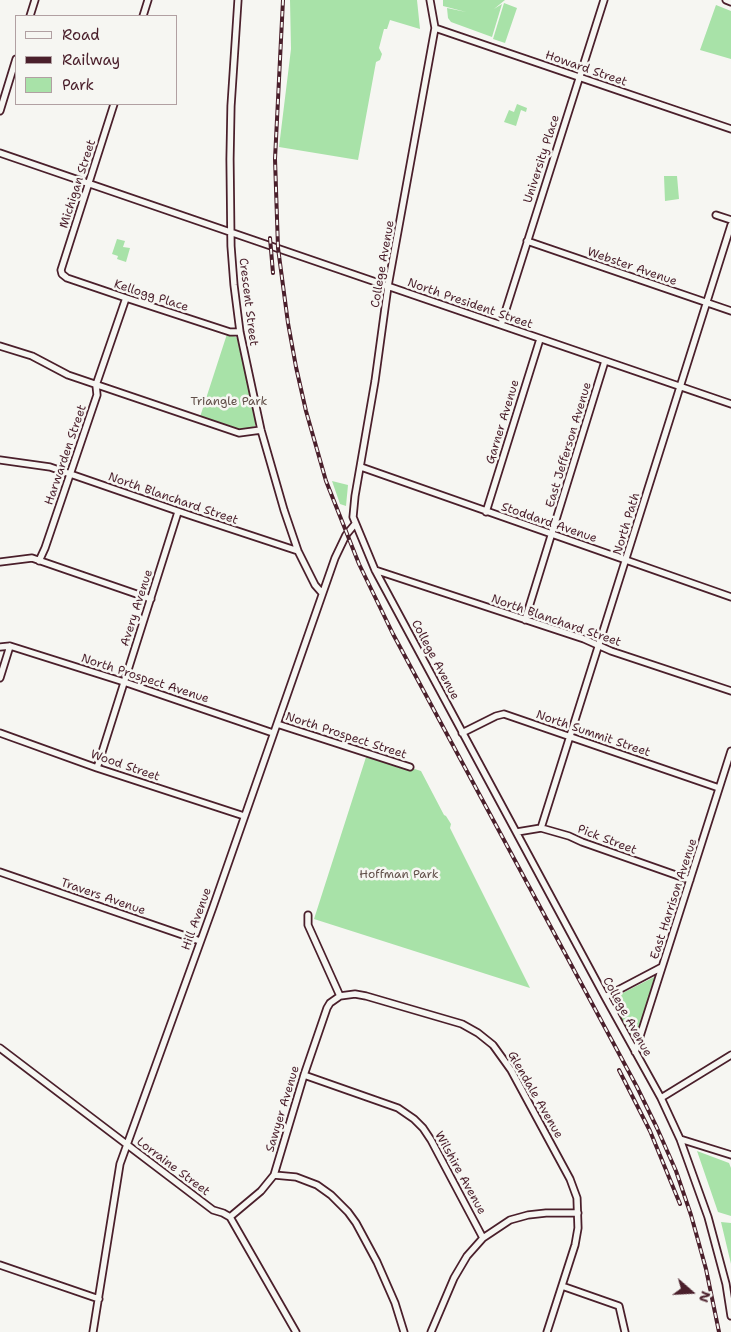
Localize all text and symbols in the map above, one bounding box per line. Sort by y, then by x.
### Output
legend [15,15,178,105]
text: Road [62,25,100,45]
street label: Howard Street [543,48,629,90]
text: Railway [62,50,120,70]
text: Park [62,75,94,95]
street label: University Place [521,113,563,205]
street label: Michigan Street [57,138,99,230]
street label: College Avenue [368,219,398,309]
street label: Webster Avenue [585,245,679,289]
street label: Crescent Street [235,257,261,347]
street label: North President Street [406,276,534,332]
street label: Kellogg Place [112,277,190,315]
street label: Garner Avenue [483,378,523,466]
street label: East Jefferson Avenue [543,381,595,509]
park label: Triangle Park [191,395,267,409]
street label: Harwarden Street [42,403,90,507]
street label: North Blanchard Street [106,470,240,528]
street label: North Path [611,491,643,557]
street label: Stoddard Avenue [499,500,599,546]
street label: Avery Avenue [118,568,156,648]
street label: North Blanchard Street [489,592,623,650]
street label: College Avenue [408,618,462,702]
street label: North Prospect Avenue [79,652,211,706]
street label: North Summit Street [534,708,652,760]
street label: North Prospect Street [284,710,408,762]
street label: Wood Street [88,747,162,785]
street label: Pick Street [575,822,639,858]
street label: East Harrison Avenue [648,837,700,961]
park label: Hoffman Park [359,868,439,882]
street label: Travers Avenue [59,876,147,918]
street label: Hill Avenue [179,886,215,952]
street label: College Avenue [599,975,655,1059]
street label: Glendale Avenue [504,1049,566,1141]
street label: Sawyer Avenue [263,1064,303,1154]
street label: Wilshire Avenue [431,1129,489,1217]
street label: Lorraine Street [134,1135,212,1199]
north arrow [666,1267,716,1317]
text: N [695,1289,715,1305]

